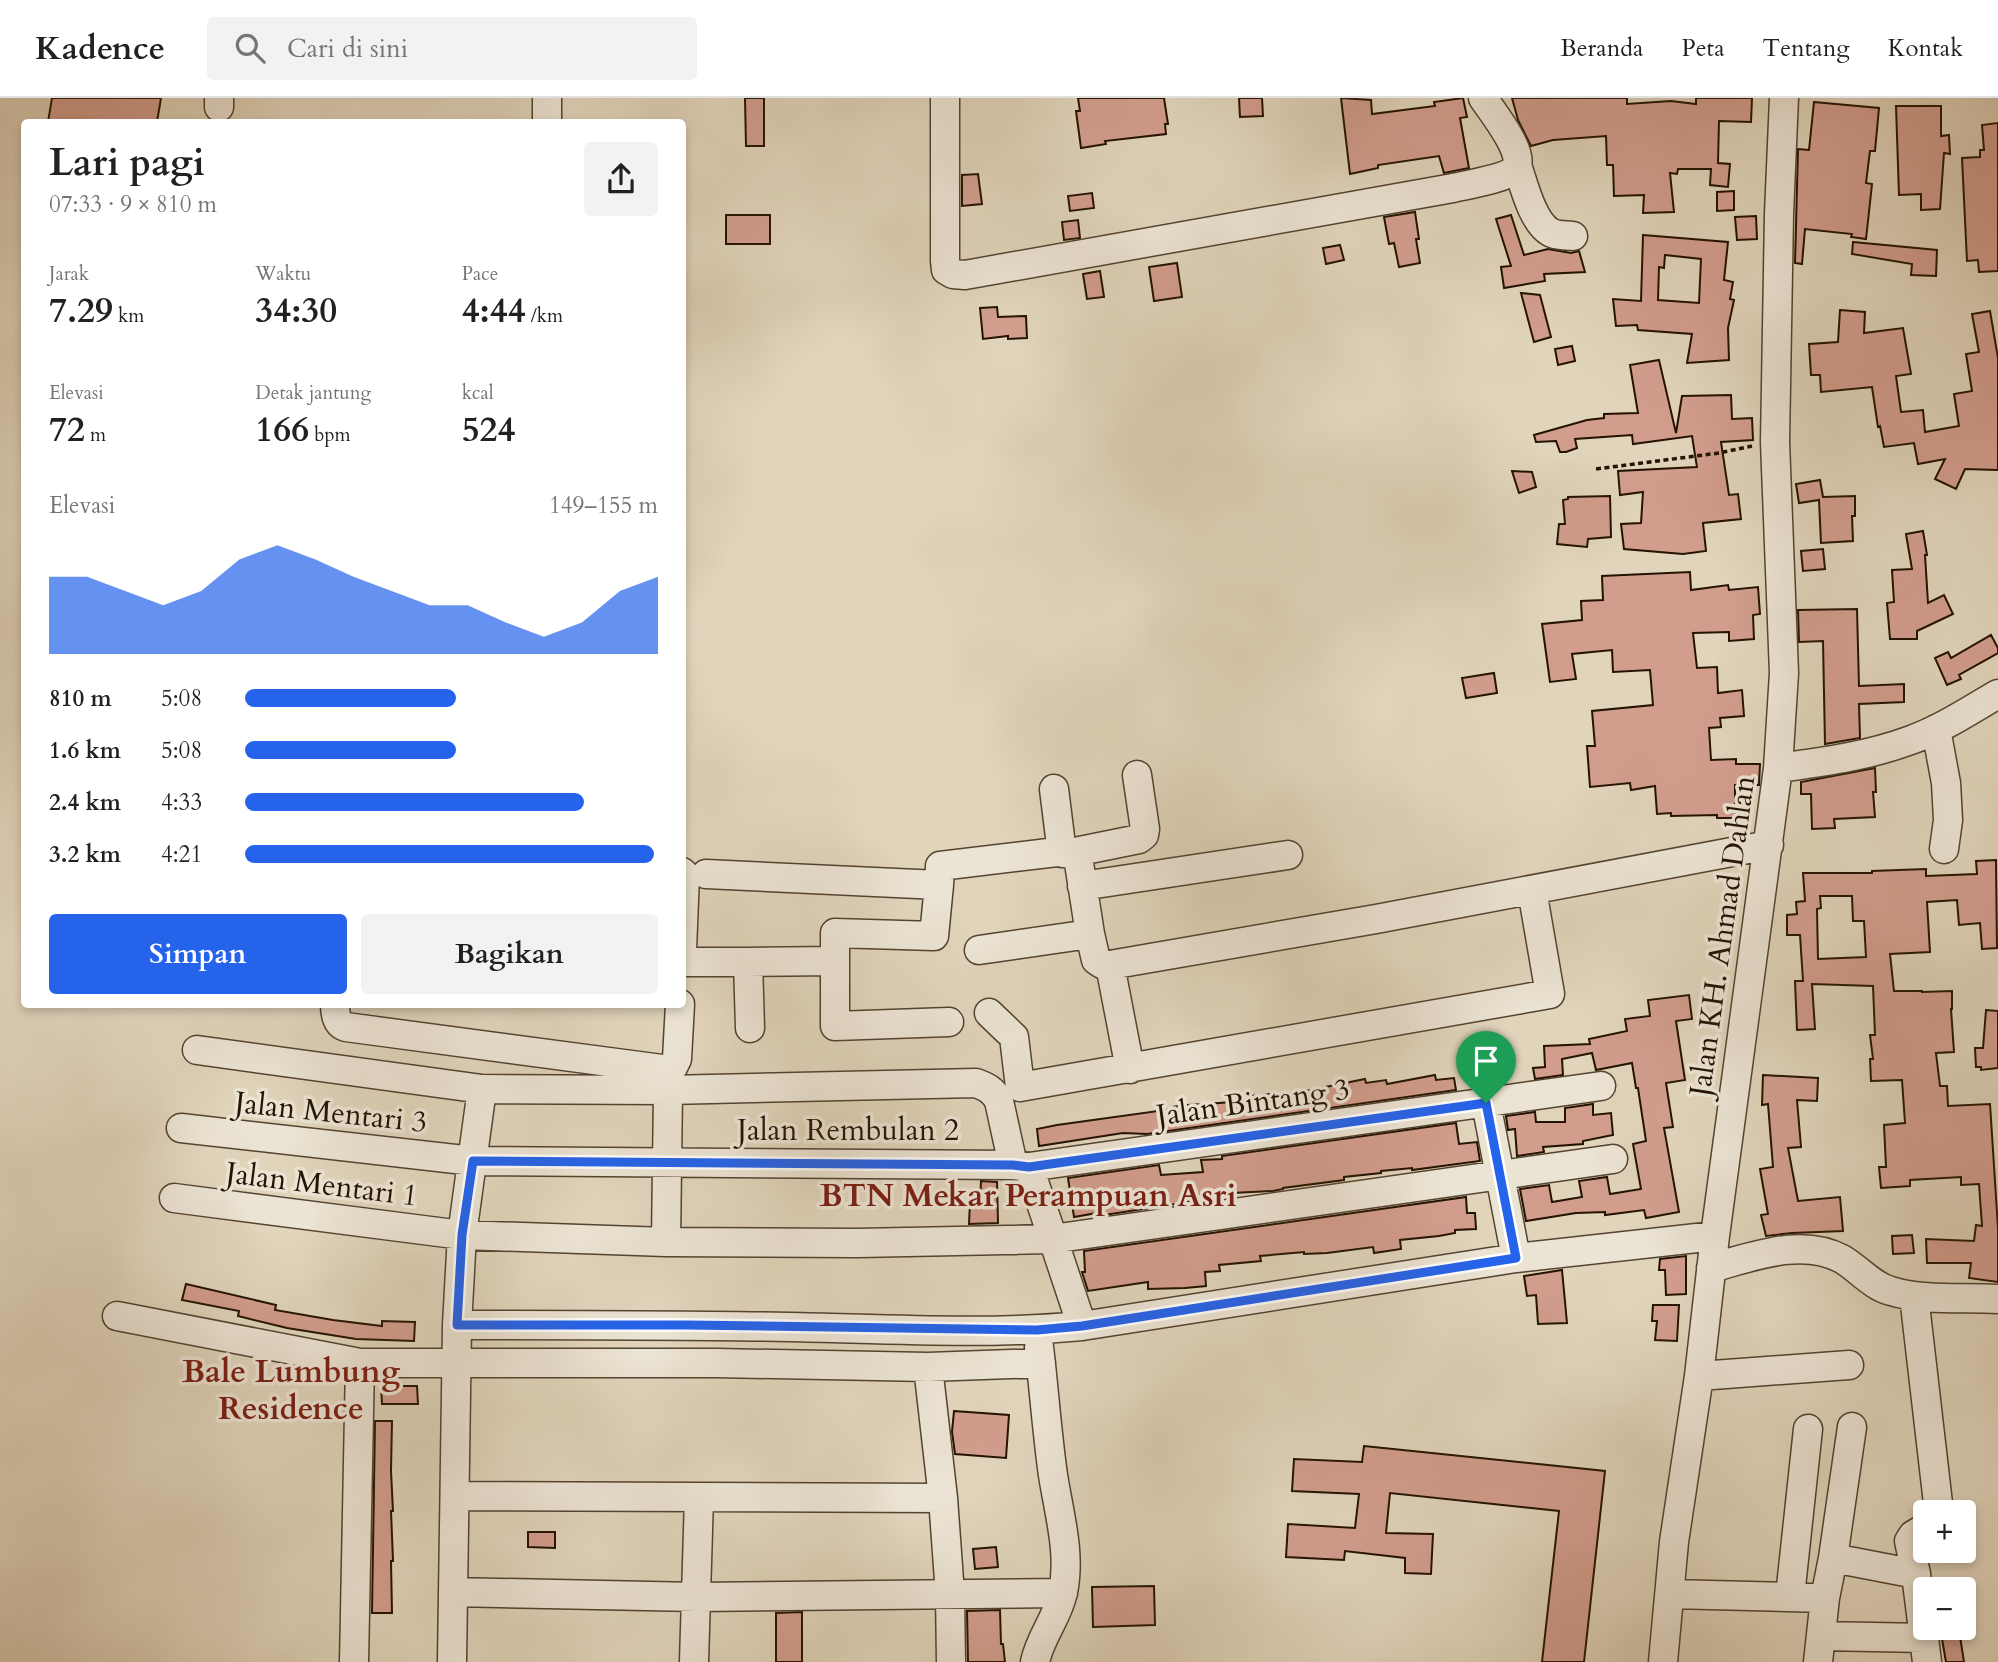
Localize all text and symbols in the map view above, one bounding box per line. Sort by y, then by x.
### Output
search box [207,17,697,80]
text: Kadence [35,26,165,71]
icon: search [231,29,269,67]
text: Cari di sini [287,31,408,66]
text: Beranda [1560,32,1643,65]
text: Peta [1681,32,1725,65]
text: Tentang [1763,32,1850,65]
text: Kontak [1888,32,1963,65]
text: Lari pagi [49,137,205,189]
button: share [584,142,658,216]
text: 07:33 · 9 × 810 m [49,189,217,220]
text: Jarak [49,261,89,287]
text: Waktu [255,261,311,287]
text: Pace [462,261,498,287]
text: 7.29 [49,287,113,335]
text: 34:30 [255,287,337,335]
text: 4:44 [462,287,526,335]
text: km [113,303,144,329]
text: /km [526,303,563,329]
text: Elevasi [49,380,104,406]
text: Detak jantung [255,380,371,406]
text: kcal [462,380,494,406]
text: 72 [49,406,85,454]
text: 166 [255,406,309,454]
text: 524 [462,406,515,454]
text: m [85,422,106,448]
text: bpm [309,422,351,448]
text: Elevasi [49,490,115,521]
text: 149–155 m [549,490,658,521]
text: 810 m [49,683,112,714]
text: 5:08 [161,683,202,714]
text: 1.6 km [49,735,121,766]
text: 5:08 [161,735,202,766]
street label: Jalan KH. Ahmad Dahlan [1679,773,1765,1103]
text: 2.4 km [49,787,121,818]
text: 4:33 [161,787,202,818]
text: 3.2 km [49,839,121,870]
text: 4:21 [161,839,202,870]
button: Simpan [49,914,347,994]
button: Bagikan [361,914,658,994]
pin [1456,1031,1516,1103]
icon: arrive [1467,1042,1505,1080]
street label: Jalan Bintang 3 [1150,1069,1352,1137]
street label: Jalan Mentari 3 [229,1082,429,1143]
street label: Jalan Rembulan 2 [733,1110,959,1151]
street label: Jalan Mentari 1 [220,1152,420,1217]
district label: BTN Mekar Perampuan Asri [819,1174,1237,1218]
district label: Bale Lumbung Residence [182,1350,400,1431]
map controls [1913,1500,1976,1640]
button: + [1913,1500,1976,1563]
button: − [1913,1577,1976,1640]

